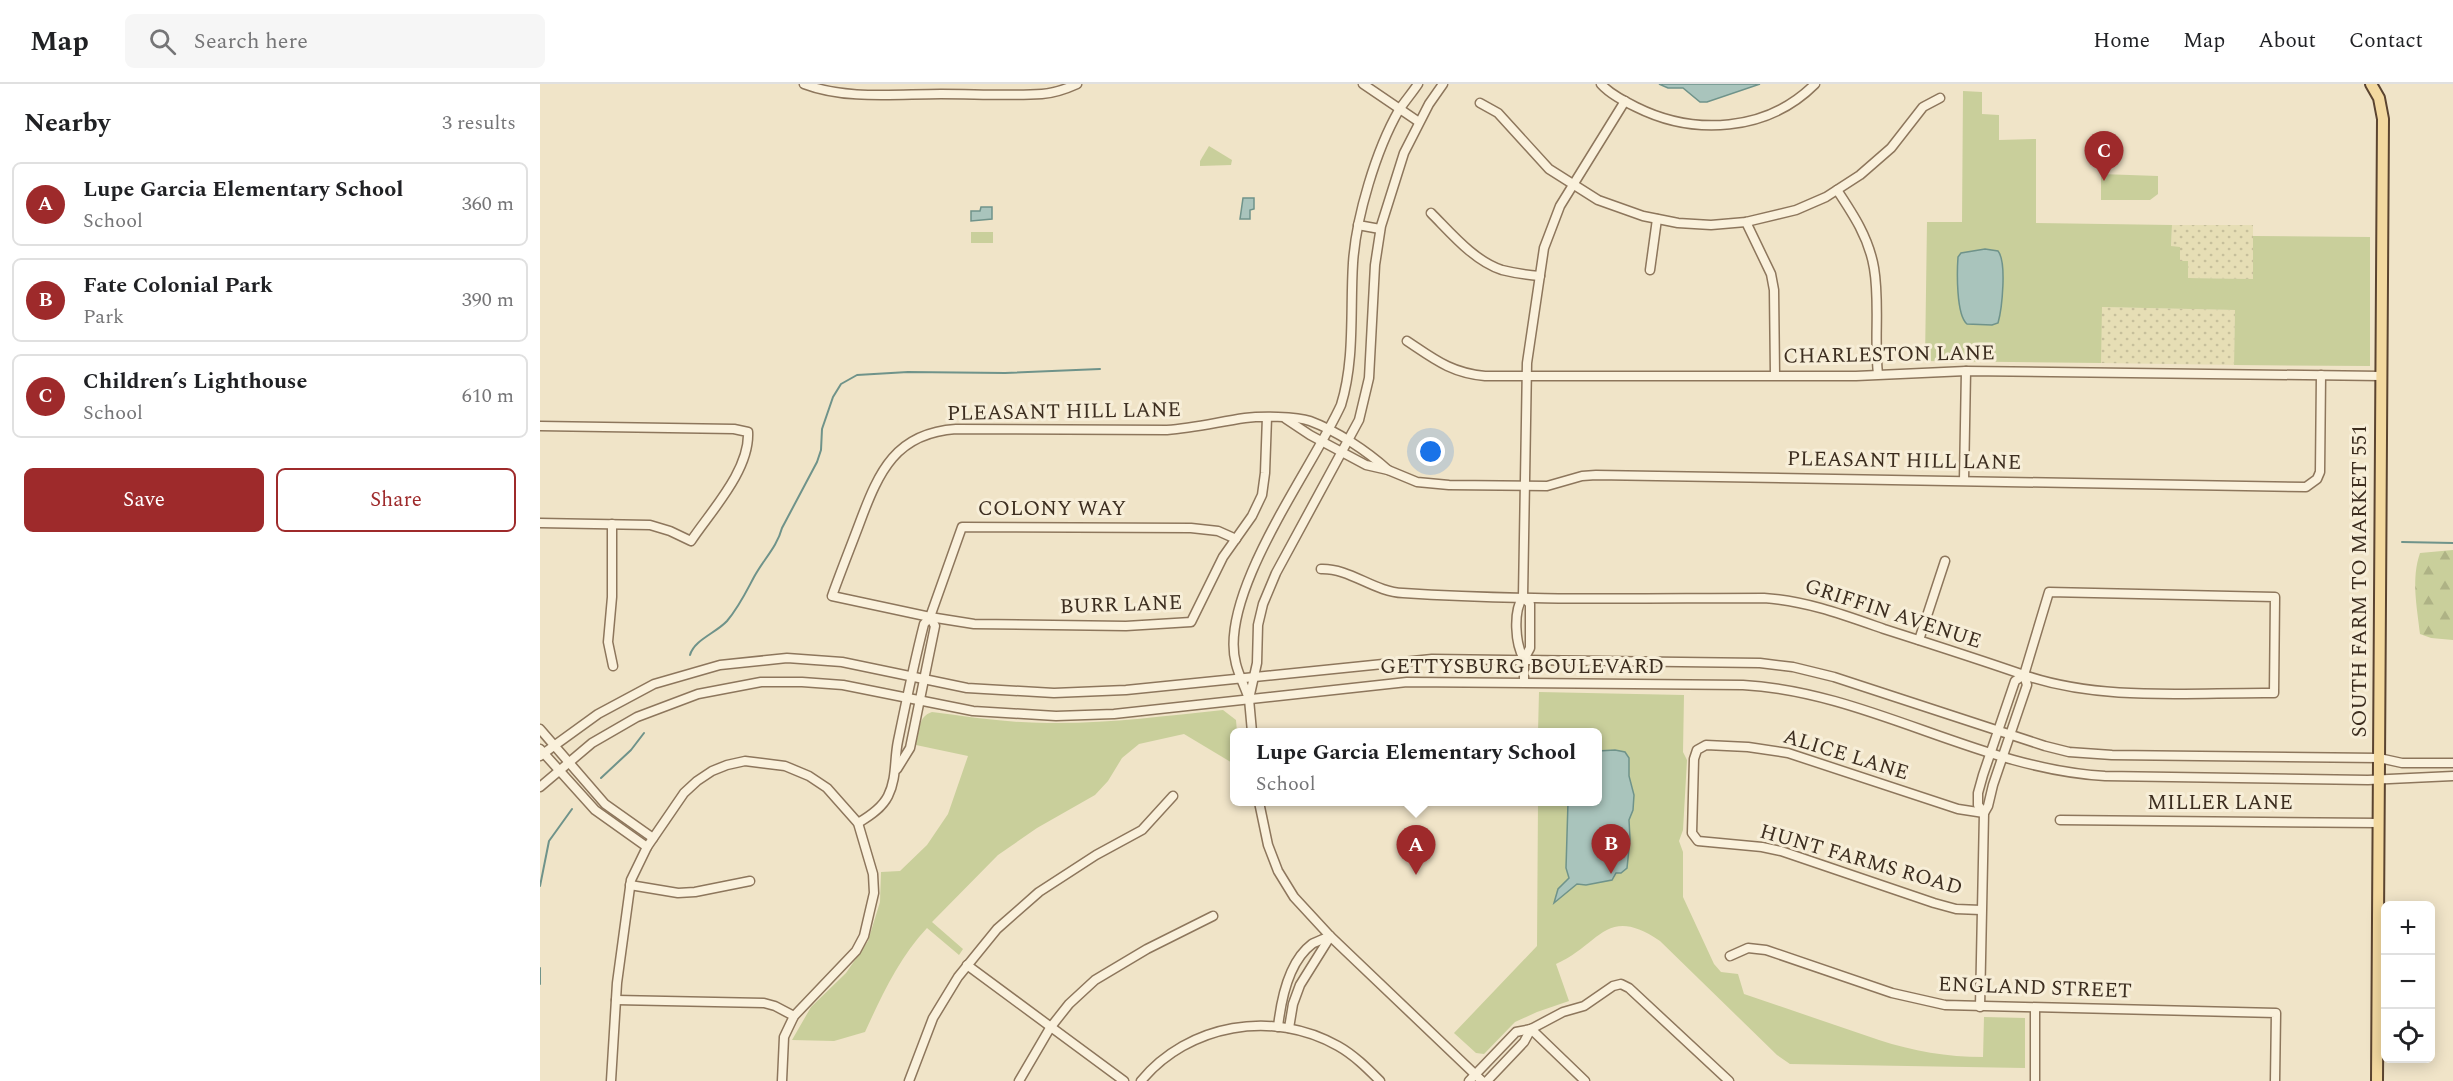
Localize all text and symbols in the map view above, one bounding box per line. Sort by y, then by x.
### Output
search box [125,14,545,68]
text: Map [30,20,89,63]
icon: search [146,25,179,58]
text: Search here [194,25,308,58]
text: Home [2093,25,2150,57]
text: Map [2183,25,2225,57]
text: About [2258,25,2316,57]
text: Contact [2349,25,2423,57]
text: Nearby [24,103,110,143]
text: 3 results [442,108,516,138]
pin: C [2084,132,2124,181]
text: Lupe Garcia Elementary School [83,173,404,206]
text: A [38,189,53,219]
text: 360 m [462,189,514,219]
text: School [83,206,143,236]
text: Fate Colonial Park [83,269,273,302]
text: B [38,285,53,315]
text: 390 m [462,285,514,315]
text: Park [83,302,124,332]
street label: CHARLESTON LANE [1783,337,1995,373]
text: Children’s Lighthouse [83,365,307,398]
text: C [38,381,53,411]
text: 610 m [462,381,514,411]
street label: PLEASANT HILL LANE [947,394,1181,430]
text: School [83,398,143,428]
street label: SOUTH FARM TO MARKET 551 [2344,424,2376,738]
your location [1416,437,1445,466]
street label: PLEASANT HILL LANE [1787,443,2021,479]
button: Save [24,468,264,532]
button: Share [276,468,516,532]
street label: COLONY WAY [978,493,1126,525]
street label: GRIFFIN AVENUE [1800,570,1986,658]
street label: BURR LANE [1059,587,1183,623]
street label: GETTYSBURG BOULEVARD [1380,651,1664,683]
street label: ALICE LANE [1779,721,1913,789]
popup [1230,728,1602,806]
text: Lupe Garcia Elementary School [1256,736,1576,769]
text: School [1256,769,1316,799]
street label: MILLER LANE [2147,787,2293,819]
street label: HUNT FARMS ROAD [1756,816,1966,904]
pin: B [1592,824,1630,874]
pin: A [1396,826,1436,875]
map controls [2381,901,2435,1063]
button: + [2381,901,2435,955]
button: − [2381,955,2435,1009]
street label: ENGLAND STREET [1937,969,2133,1007]
button: locate [2381,1009,2435,1063]

